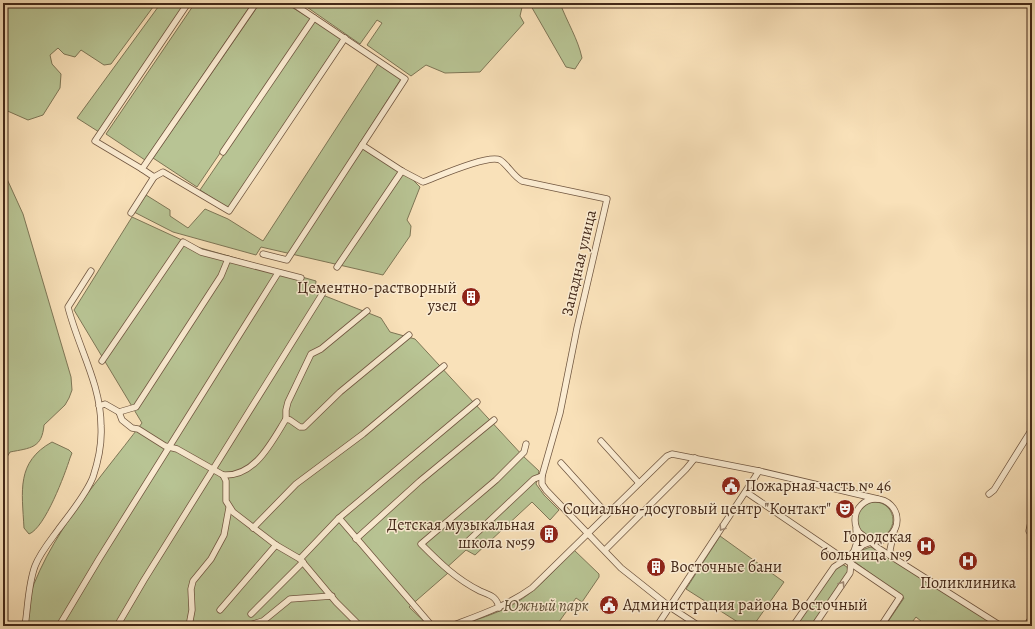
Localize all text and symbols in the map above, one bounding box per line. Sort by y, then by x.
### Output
street label: Западная улица [556,207,602,318]
place label: Цементно-растворный узел [297,277,457,317]
building icon: Цементно-растворный узел [460,286,482,308]
public building icon: Пожарная часть № 46 [720,475,742,497]
place label: Пожарная часть № 46 [745,475,891,497]
place label: Социально-досуговый центр "Контакт" [563,498,831,520]
theatre icon: Социально-досуговый центр "Контакт" [834,498,856,520]
place label: Детская музыкальная школа №59 [387,514,535,554]
building icon: Детская музыкальная школа №59 [538,523,560,545]
one-way arrow [720,524,727,531]
place label: Городская больница №9 [820,526,912,566]
hospital icon: Городская больница №9 [915,535,937,557]
hospital icon: Поликлиника [957,550,979,572]
building icon: Восточные бани [645,556,667,578]
place label: Восточные бани [670,556,782,578]
place label: Поликлиника [920,572,1017,594]
one-way arrow [837,582,844,589]
public building icon: Администрация района Восточный [598,594,620,616]
place label: Администрация района Восточный [622,594,868,616]
park label: Южный парк [503,595,589,617]

